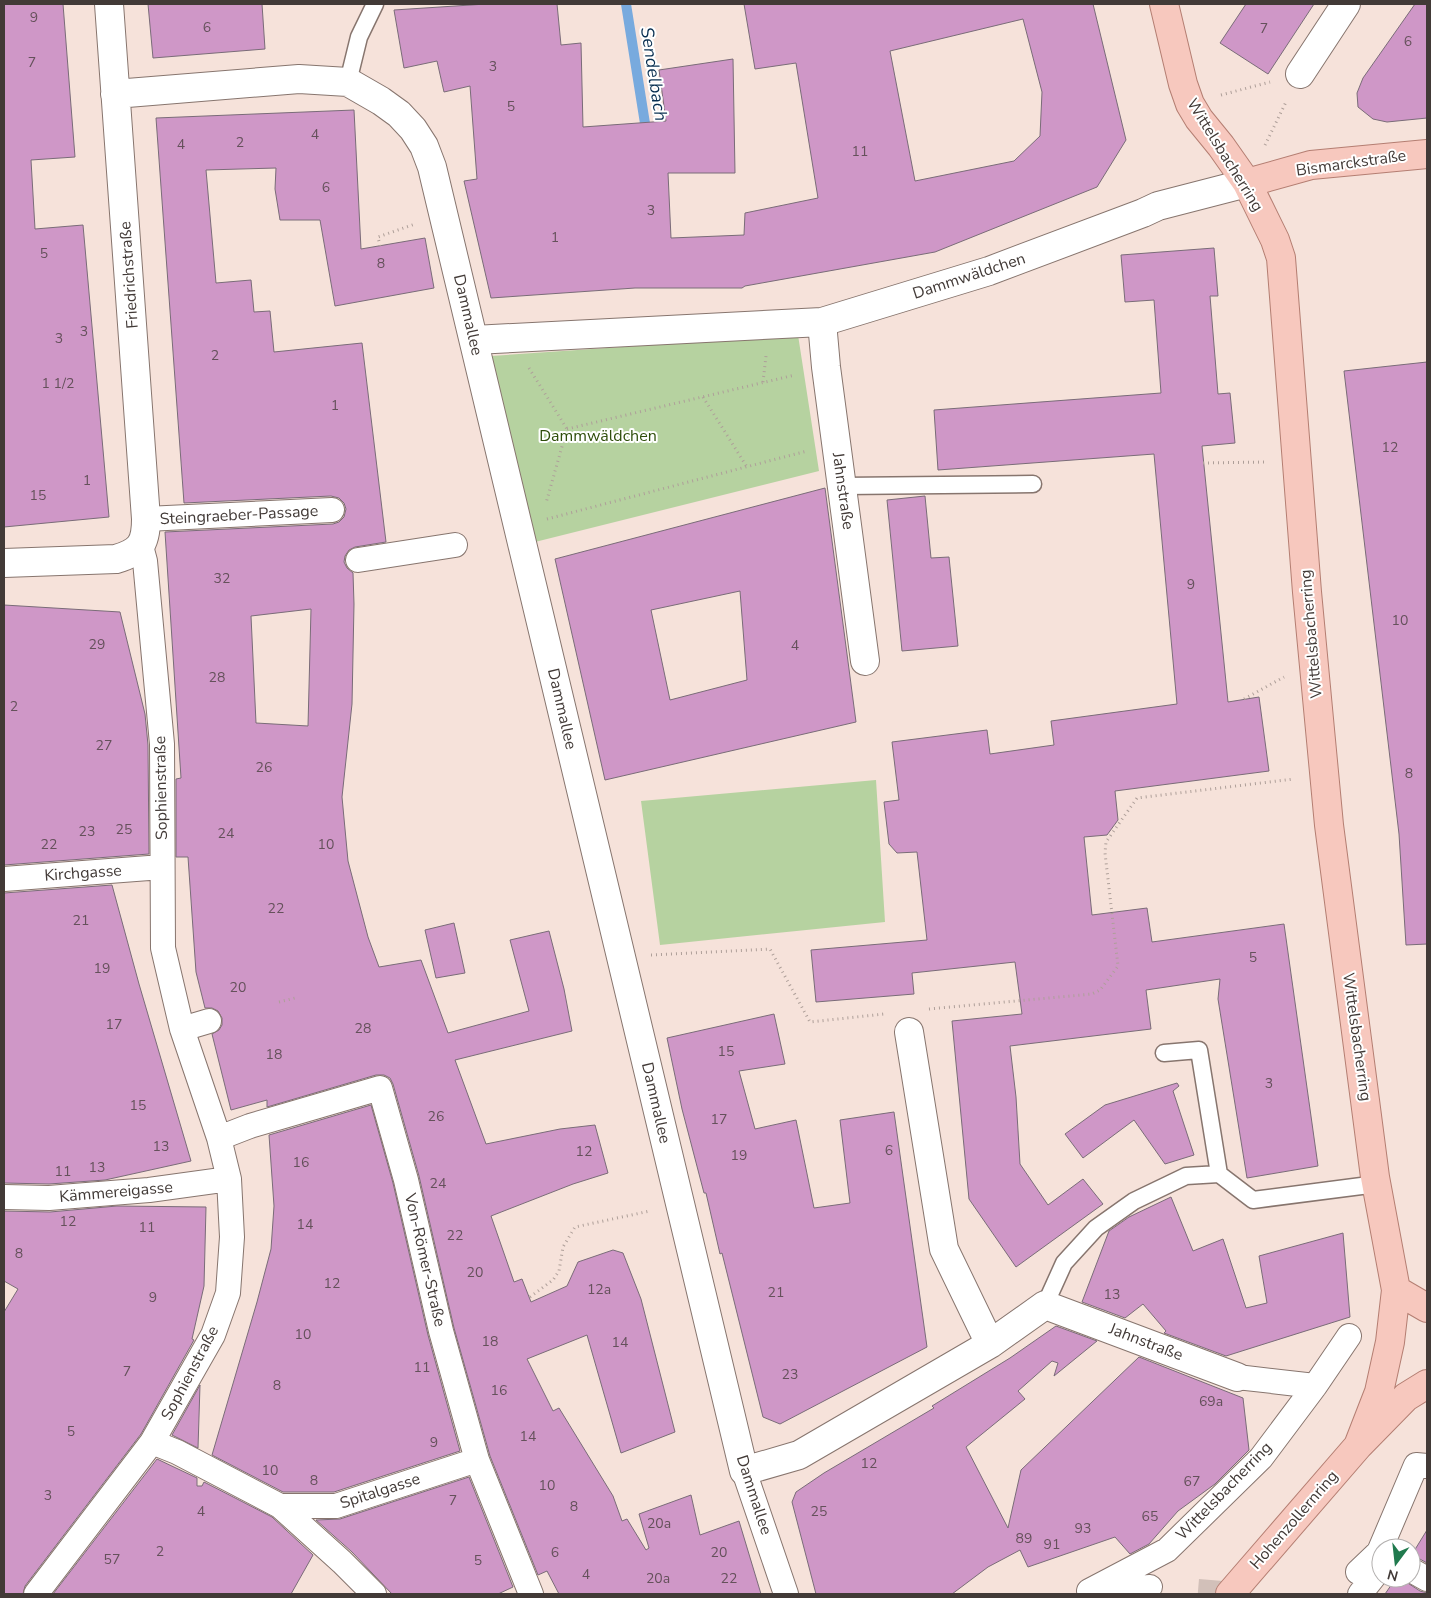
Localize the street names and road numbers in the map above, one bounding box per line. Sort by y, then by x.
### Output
street label: Wittelsbacherring [1181,94,1269,216]
street label: Bismarckstraße [1295,144,1407,182]
street label: Friedrichstraße [114,221,144,329]
street label: Dammwäldchen [910,247,1028,305]
street label: Dammallee [448,272,488,358]
street label: Jahnstraße [827,450,859,531]
street label: Steingraeber-Passage [159,500,319,530]
street label: Wittelsbacherring [1294,569,1328,699]
street label: Dammallee [542,666,582,752]
street label: Sophienstraße [149,736,173,840]
street label: Kirchgasse [44,859,122,887]
street label: Wittelsbacherring [1337,971,1377,1103]
street label: Dammallee [636,1060,676,1146]
street label: Kämmereigasse [58,1176,174,1208]
street label: Von-Römer-Straße [399,1190,451,1329]
street label: Jahnstraße [1105,1317,1186,1366]
street label: Sophienstraße [156,1322,224,1424]
street label: Wittelsbacherring [1171,1437,1277,1545]
street label: Dammallee [731,1452,777,1538]
street label: Hohenzollernring [1245,1466,1343,1574]
street label: Spitalgasse [337,1468,423,1514]

